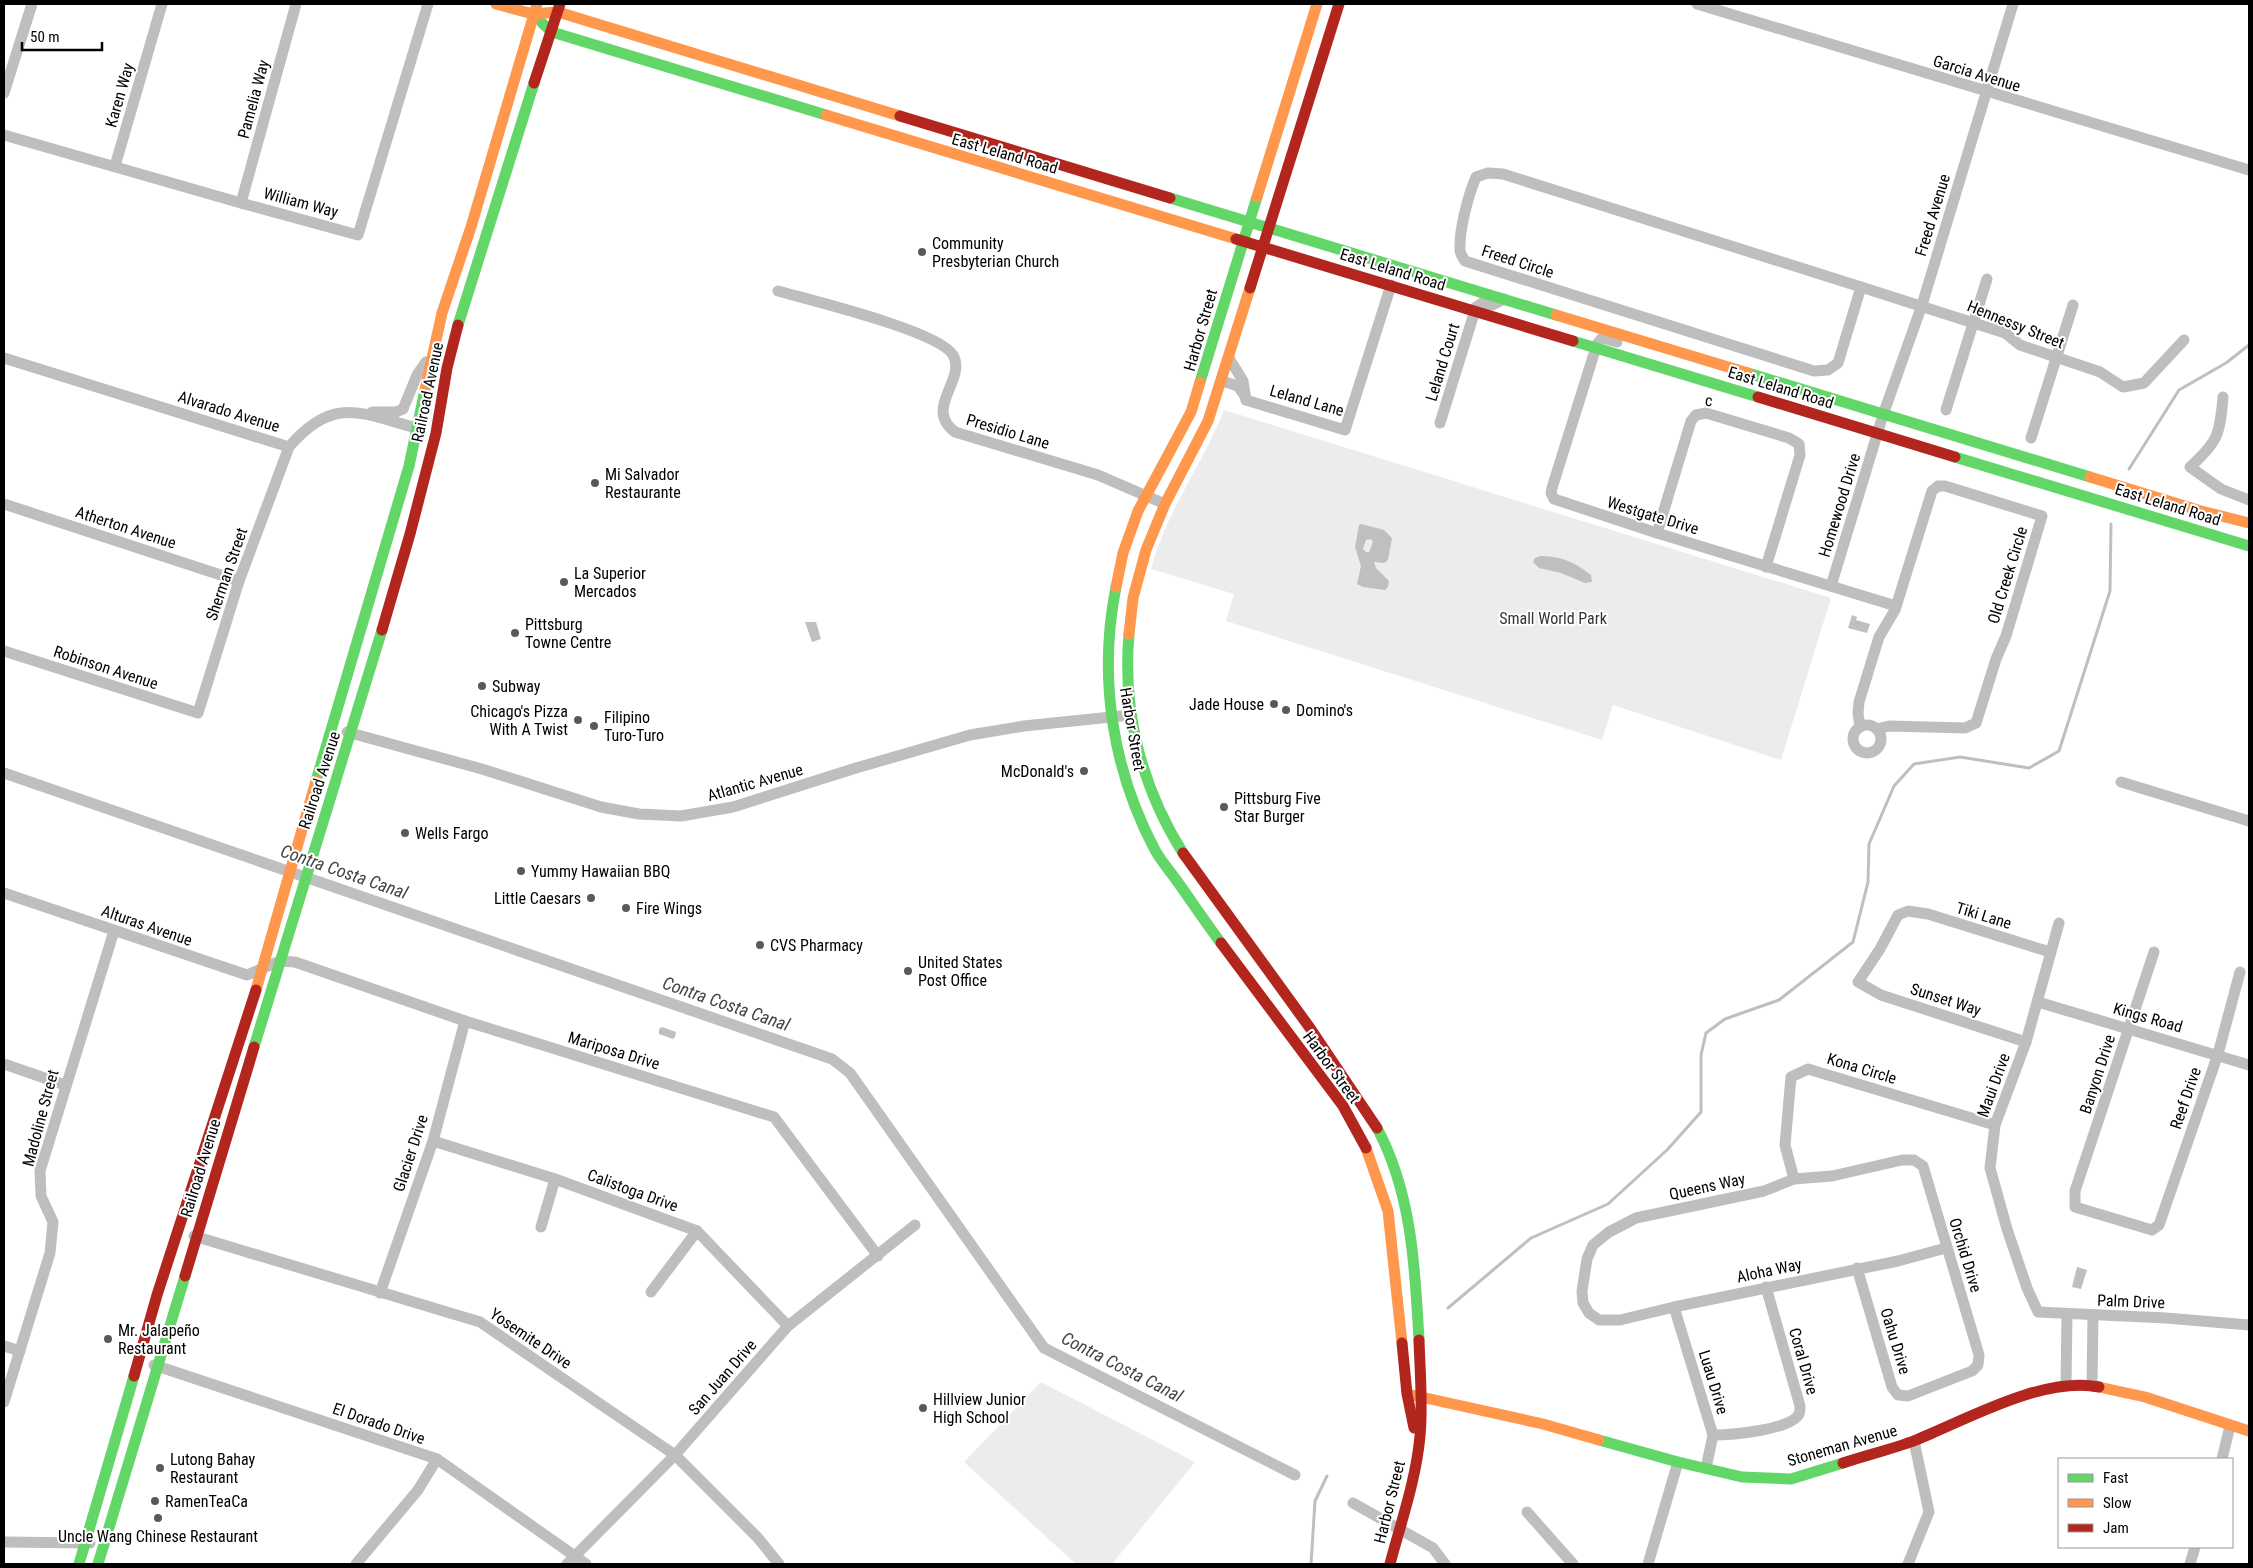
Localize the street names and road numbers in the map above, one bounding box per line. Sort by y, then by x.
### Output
street label: Garcia Avenue [1931,51,2023,96]
street label: Pamelia Way [234,57,273,141]
street label: Karen Way [101,60,138,130]
street label: East Leland Road [950,129,1060,178]
street label: Freed Avenue [1911,172,1954,259]
street label: William Way [262,183,341,222]
street label: Freed Circle [1479,241,1556,282]
street label: East Leland Road [1338,244,1448,295]
street label: Harbor Street [1180,287,1221,373]
street label: Hennessy Street [1965,296,2067,353]
street label: Leland Court [1422,321,1463,403]
street label: Railroad Avenue [408,340,447,444]
street label: East Leland Road [1726,362,1836,413]
street label: Leland Lane [1268,381,1346,420]
street label: Alvarado Avenue [176,387,282,436]
street label: c [1704,391,1714,410]
street label: Presidio Lane [964,410,1052,453]
street label: Homewood Drive [1815,451,1864,559]
street label: East Leland Road [2113,479,2223,530]
street label: Westgate Drive [1605,493,1701,538]
street label: Atherton Avenue [73,502,178,553]
street label: Old Creek Circle [1984,524,2031,626]
street label: Sherman Street [202,525,251,623]
street label: Robinson Avenue [51,642,160,693]
street label: Harbor Street [1116,686,1149,773]
street label: Railroad Avenue [295,729,344,831]
street label: Atlantic Avenue [705,760,805,805]
street label: Tiki Lane [1954,898,2014,933]
street label: Alturas Avenue [99,901,195,950]
street label: Sunset Way [1908,979,1984,1020]
street label: Kings Road [2111,999,2185,1036]
street label: Mariposa Drive [566,1028,662,1073]
street label: Harbor Street [1299,1028,1364,1107]
street label: Banyon Drive [2076,1032,2119,1116]
street label: Kona Circle [1825,1049,1899,1088]
street label: Maui Drive [1973,1051,2014,1120]
street label: Reef Drive [2166,1065,2205,1132]
street label: Madoline Street [18,1067,63,1169]
street label: Glacier Drive [389,1112,432,1194]
street label: Railroad Avenue [177,1117,224,1220]
street label: Calistoga Drive [585,1165,681,1216]
street label: Queens Way [1667,1169,1747,1204]
street label: Orchid Drive [1945,1216,1986,1295]
street label: Aloha Way [1735,1254,1804,1287]
street label: Palm Drive [2097,1291,2165,1312]
street label: Yosemite Drive [486,1304,575,1373]
street label: Oahu Drive [1876,1306,1915,1377]
street label: Coral Drive [1785,1326,1822,1397]
street label: San Juan Drive [684,1336,760,1419]
street label: Luau Drive [1695,1348,1732,1416]
street label: El Dorado Drive [330,1399,427,1448]
street label: Stoneman Avenue [1785,1421,1899,1470]
street label: Harbor Street [1370,1459,1409,1545]

